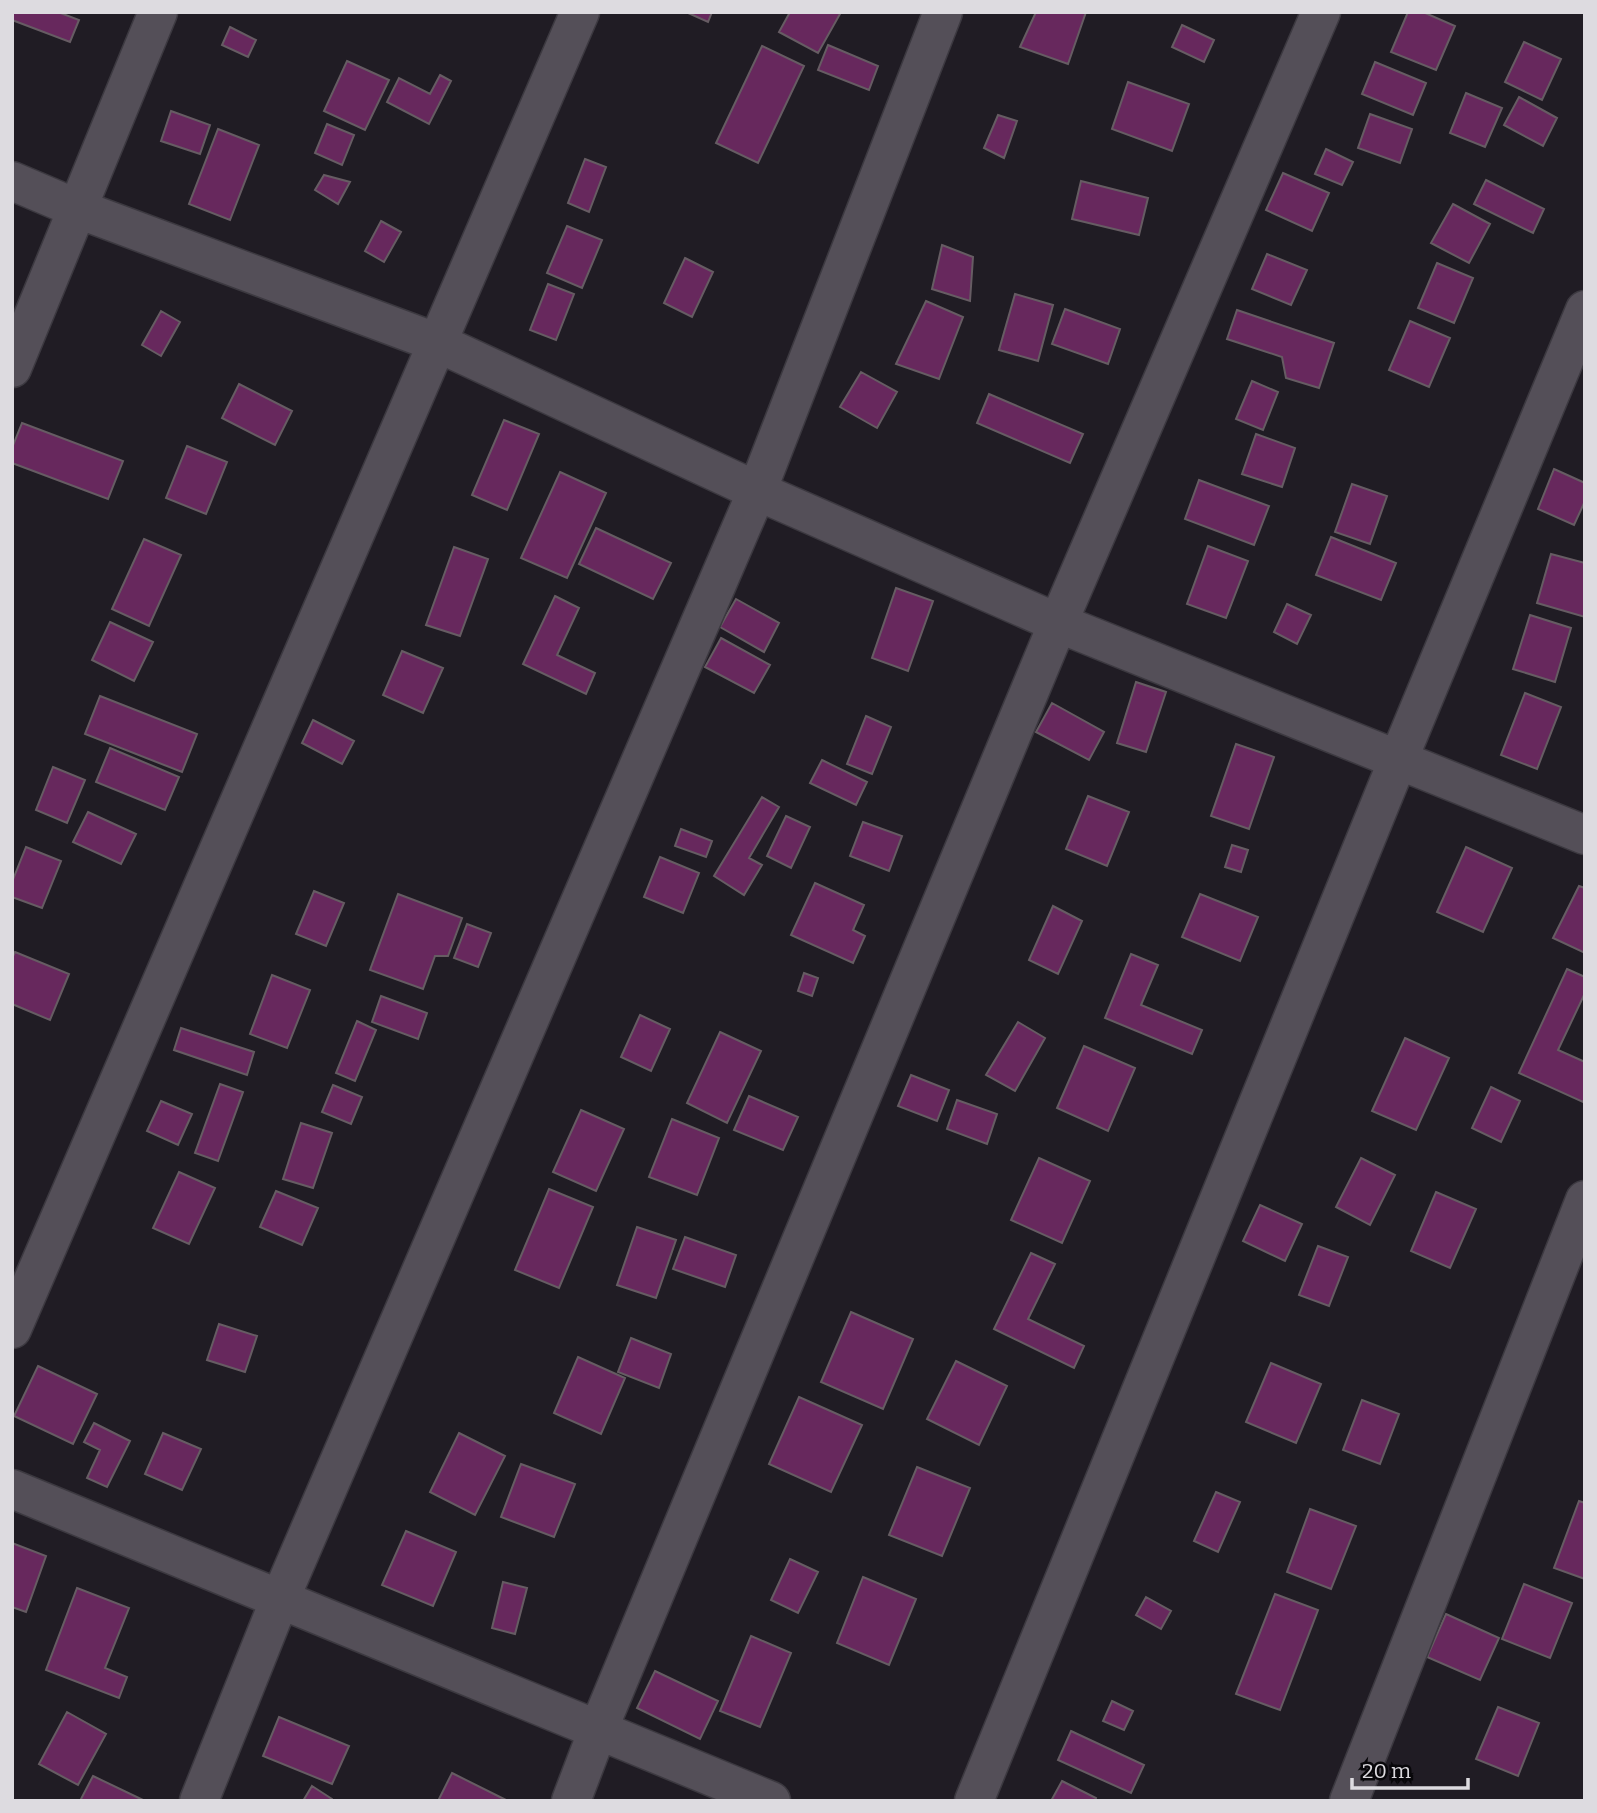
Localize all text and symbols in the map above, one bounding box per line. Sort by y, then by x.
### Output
scale bar [1352,1746,1468,1790]
text: 20 m [1362,1758,1411,1784]

